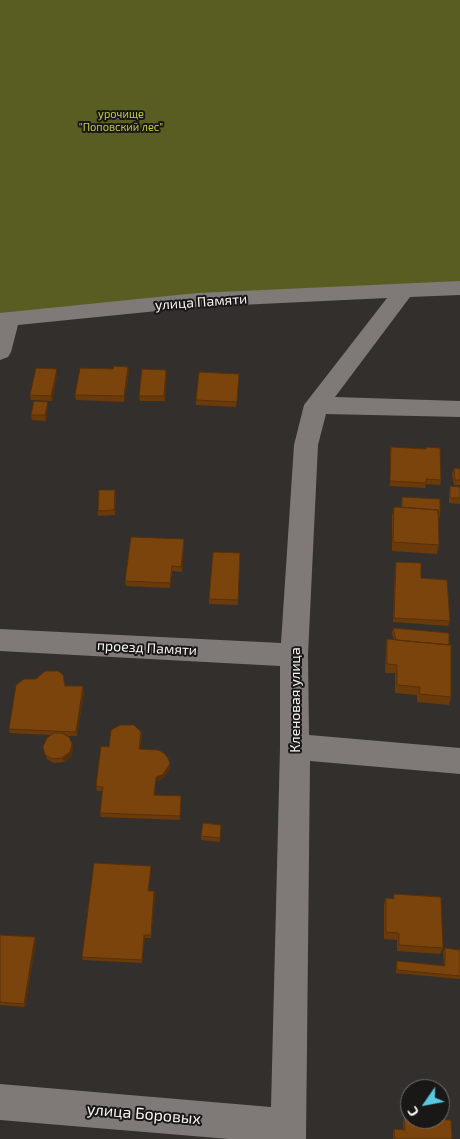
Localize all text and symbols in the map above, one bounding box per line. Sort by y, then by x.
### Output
park label: урочище "Поповский лес" [79,107,163,133]
street label: улица Памяти [154,290,248,314]
street label: проезд Памяти [97,637,197,659]
street label: Кленовая улица [287,647,303,753]
north arrow [400,1079,450,1129]
street label: улица Боровых [86,1099,202,1129]
text: С [403,1104,422,1120]

